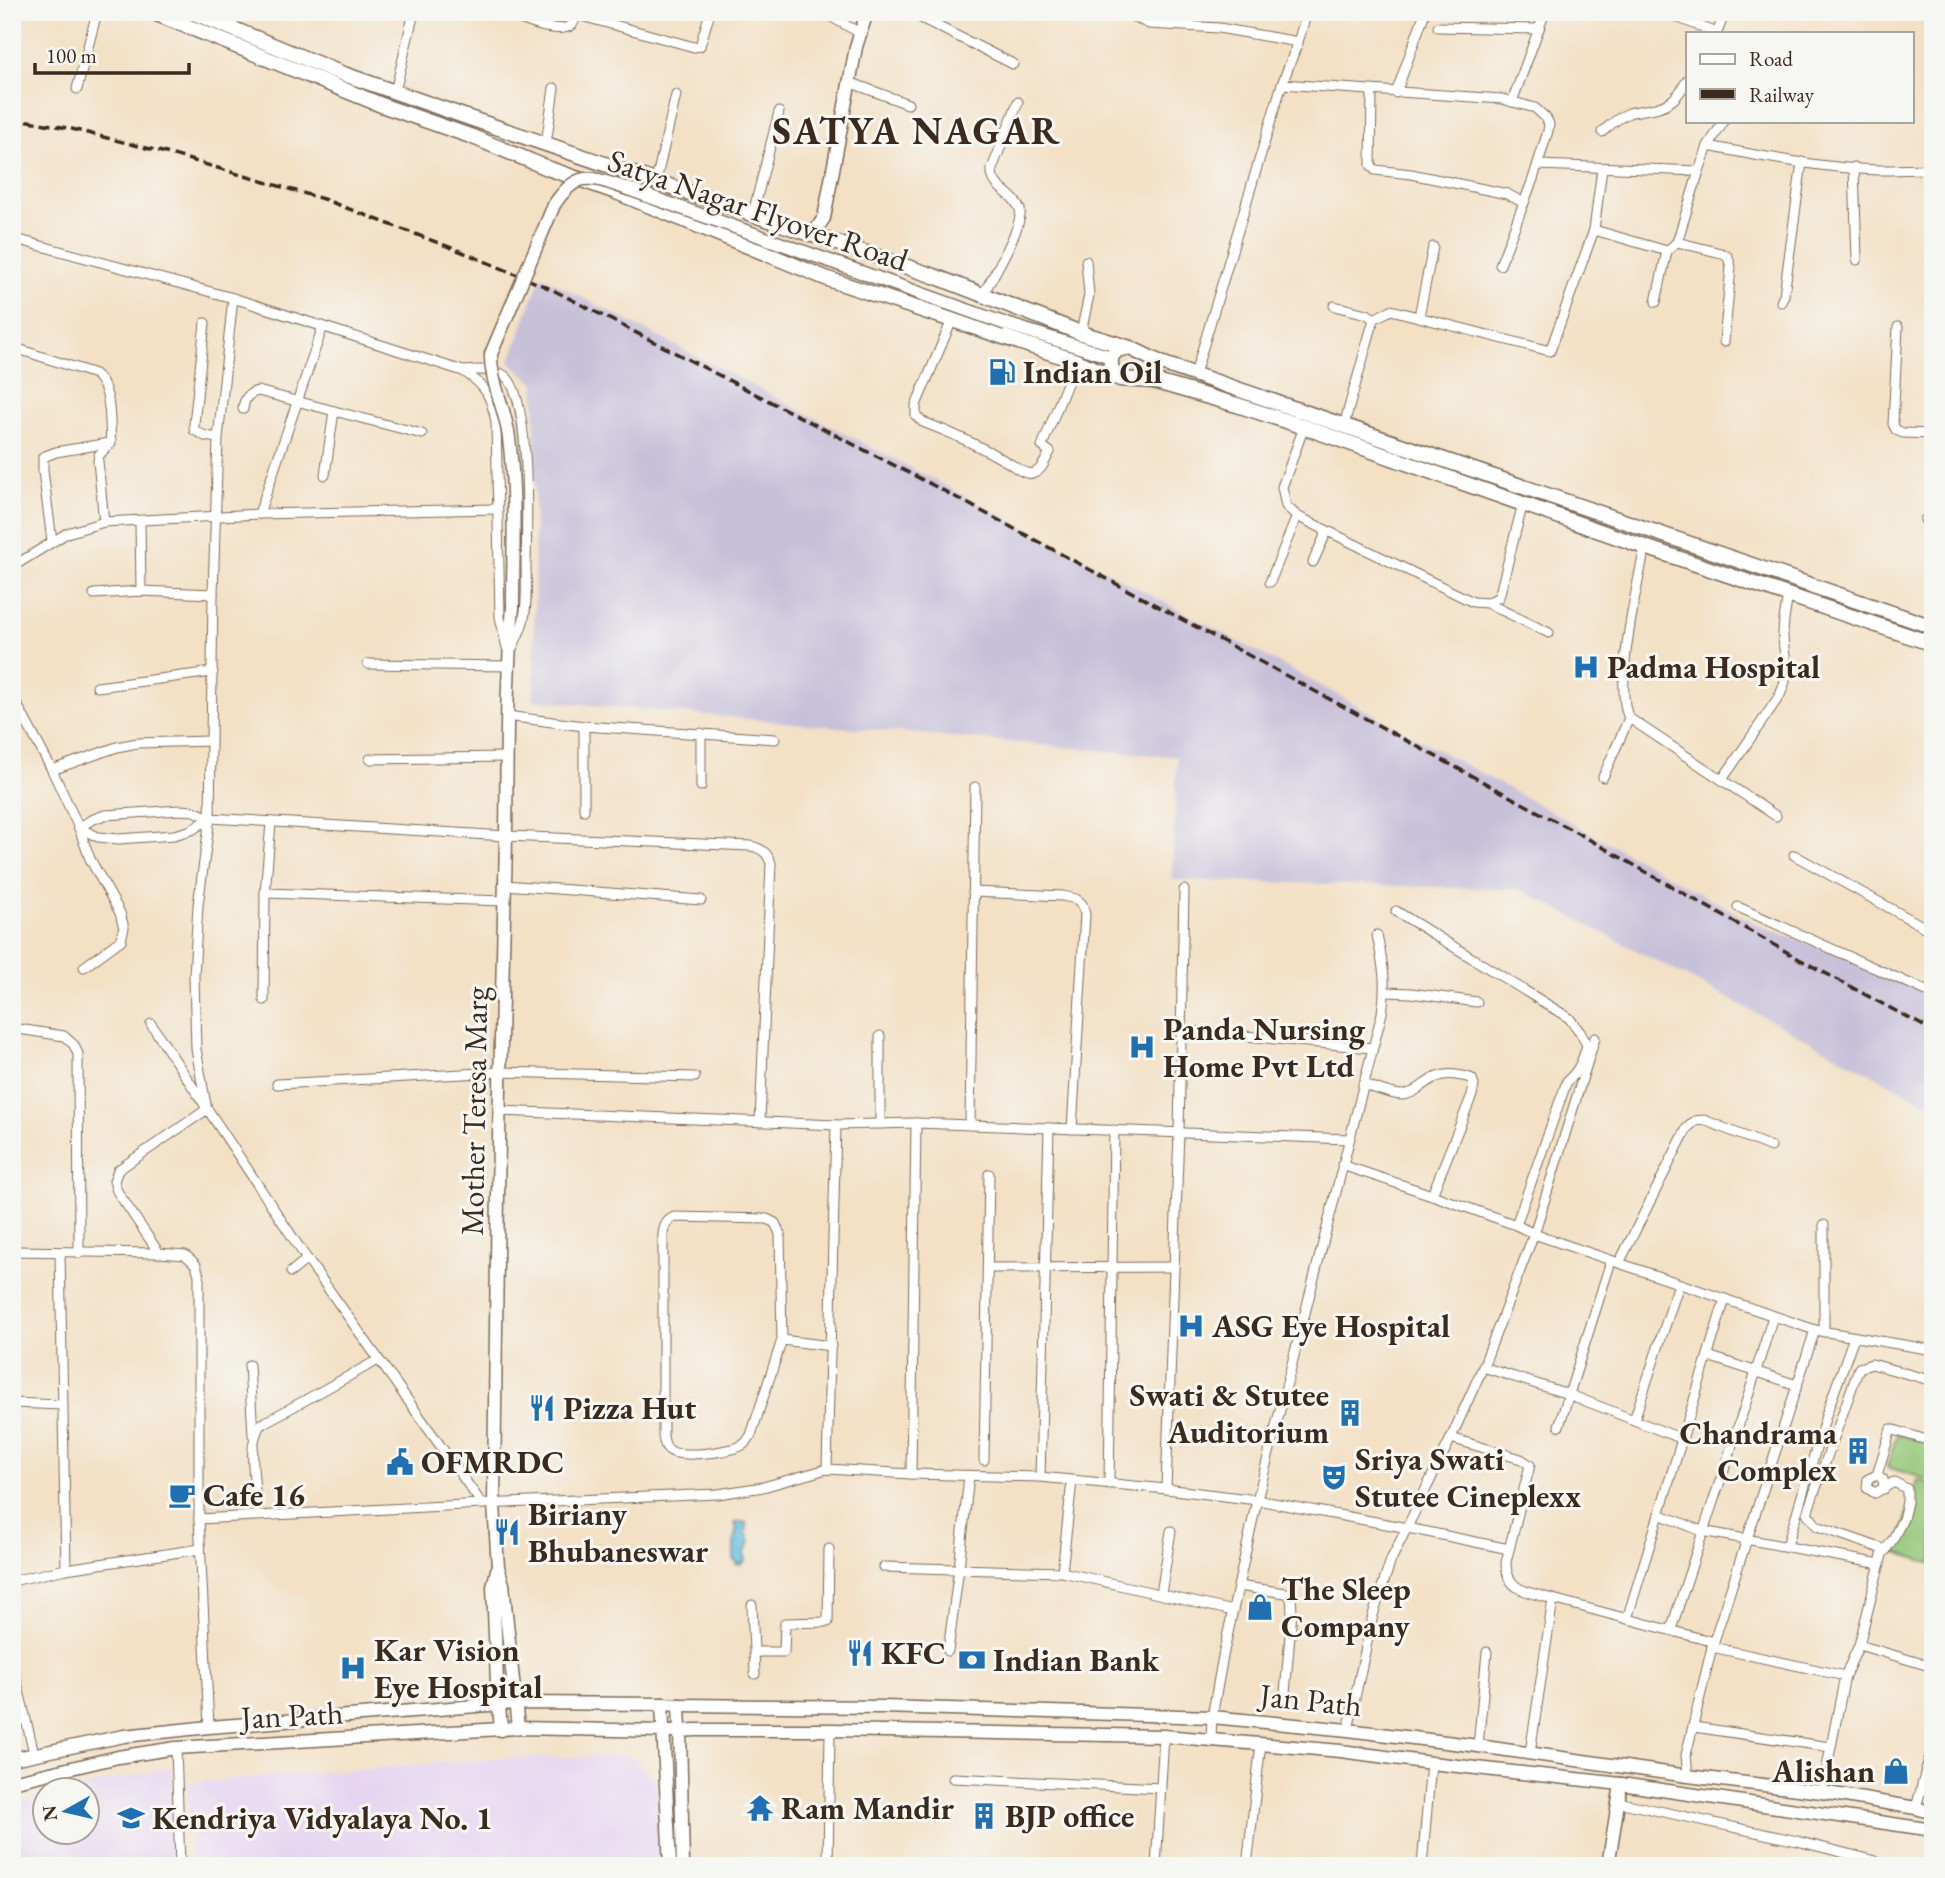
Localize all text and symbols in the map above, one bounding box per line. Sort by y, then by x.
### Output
scale bar [35,32,189,76]
legend [1686,32,1913,122]
text: 100 m [46,42,97,69]
text: Road [1749,45,1793,72]
text: Railway [1749,81,1815,108]
district label: SATYA NAGAR [772,106,1062,155]
street label: Satya Nagar Flyover Road [602,139,914,281]
place label: Indian Oil [1023,351,1163,393]
fuel station icon: Indian Oil [987,357,1017,387]
place label: Padma Hospital [1607,646,1820,688]
hospital icon: Padma Hospital [1571,652,1601,682]
street label: Mother Teresa Marg [451,985,497,1236]
place label: Panda Nursing Home Pvt Ltd [1163,1008,1366,1087]
hospital icon: Panda Nursing Home Pvt Ltd [1127,1032,1157,1062]
place label: ASG Eye Hospital [1211,1305,1450,1347]
hospital icon: ASG Eye Hospital [1176,1311,1206,1341]
place label: Swati & Stutee Auditorium [1130,1374,1329,1453]
place label: Pizza Hut [563,1387,696,1429]
restaurant icon: Pizza Hut [527,1393,557,1423]
building icon: Swati & Stutee Auditorium [1335,1398,1365,1428]
place label: Chandrama Complex [1679,1412,1838,1491]
building icon: Chandrama Complex [1843,1436,1873,1466]
place label: Sriya Swati Stutee Cineplexx [1355,1438,1581,1517]
place label: OFMRDC [421,1441,564,1483]
public building icon: OFMRDC [385,1447,415,1477]
theatre icon: Sriya Swati Stutee Cineplexx [1319,1462,1349,1492]
place label: Cafe 16 [203,1474,305,1516]
cafe icon: Cafe 16 [167,1480,197,1510]
place label: Biriany Bhubaneswar [528,1493,709,1572]
restaurant icon: Biriany Bhubaneswar [492,1517,522,1547]
place label: The Sleep Company [1281,1568,1411,1647]
shop icon: The Sleep Company [1245,1592,1275,1622]
place label: Kar Vision Eye Hospital [374,1629,543,1708]
place label: KFC [881,1632,946,1674]
restaurant icon: KFC [845,1638,875,1668]
place label: Indian Bank [993,1639,1160,1681]
bank icon: Indian Bank [957,1645,987,1675]
hospital icon: Kar Vision Eye Hospital [338,1653,368,1683]
street label: Jan Path [1255,1673,1364,1726]
street label: Jan Path [237,1691,344,1739]
place label: Alishan [1771,1750,1875,1792]
shop icon: Alishan [1881,1756,1911,1786]
north arrow [32,1776,102,1846]
place label: Ram Mandir [781,1787,955,1829]
temple icon: Ram Mandir [745,1793,775,1823]
place label: BJP office [1005,1795,1134,1837]
place label: Kendriya Vidyalaya No. 1 [152,1797,493,1839]
building icon: BJP office [969,1801,999,1831]
text: N [36,1803,63,1823]
school or university icon: Kendriya Vidyalaya No. 1 [116,1803,146,1833]

